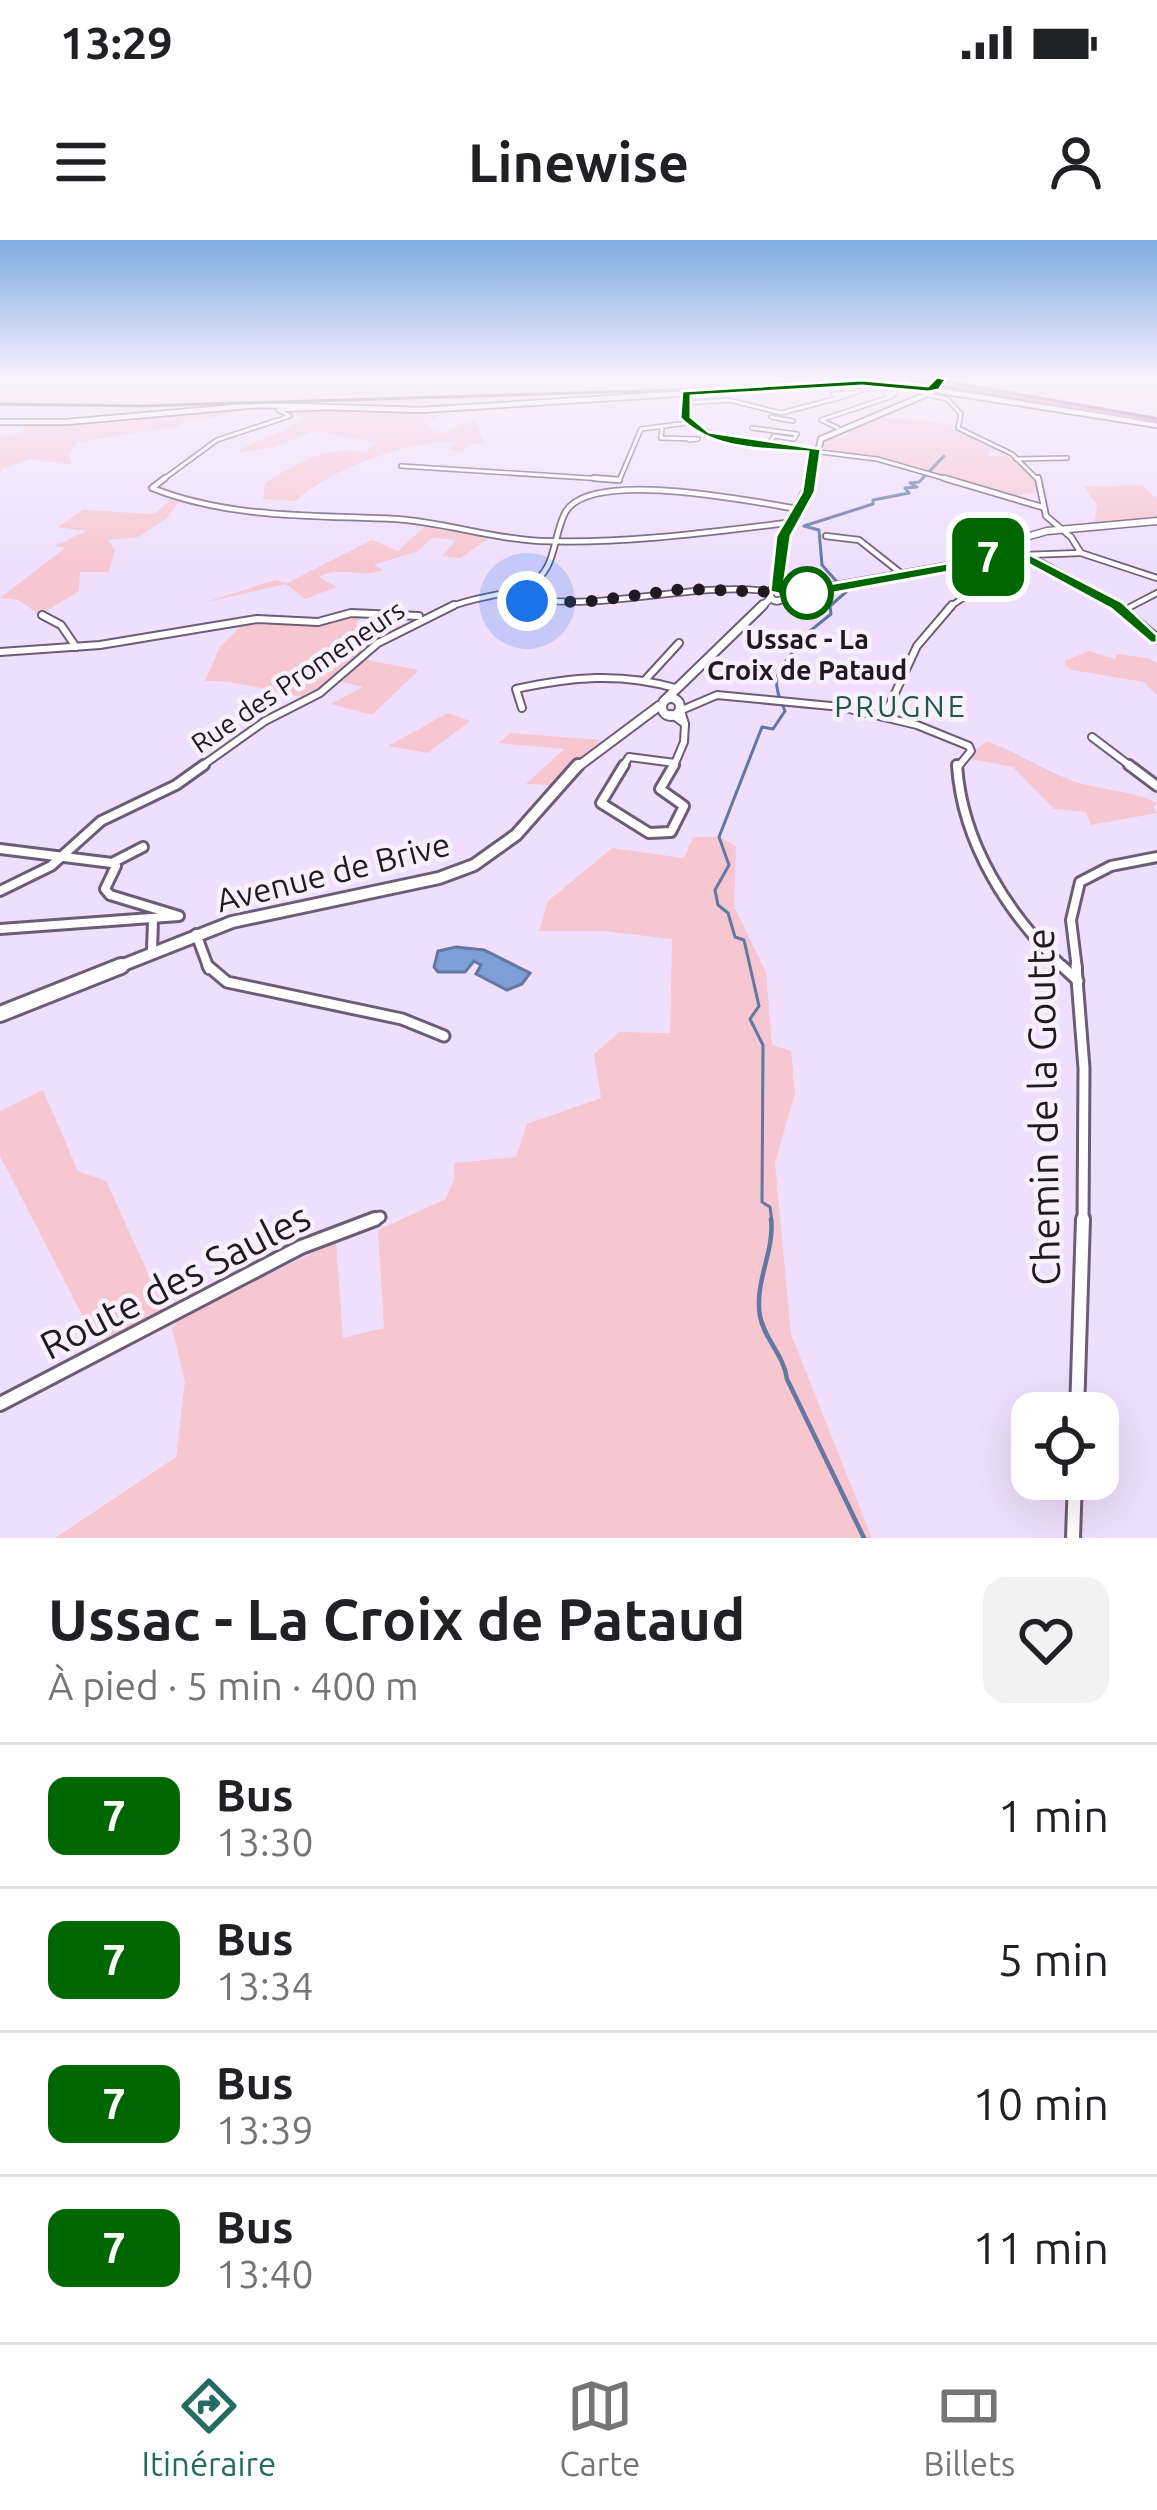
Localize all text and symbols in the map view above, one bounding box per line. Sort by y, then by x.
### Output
text: 13:29 [60,17,173,68]
icon: menu [48,129,114,195]
icon: person [1043,129,1109,195]
text: Linewise [468,132,689,192]
line badge: 7 [949,518,1027,596]
text: 7 [976,533,1000,580]
marker: Ussac - La Croix de Pataud [782,568,832,618]
your location [497,571,557,631]
street label: Rue des Promeneurs [185,594,409,758]
place label: Ussac - La Croix de Pataud [707,624,907,685]
district label: PRUGNE [834,689,968,723]
street label: Avenue de Brive [212,825,454,918]
street label: Chemin de la Goutte [1018,928,1067,1286]
street label: Route des Saules [33,1194,317,1367]
map controls [1011,1392,1119,1500]
button: locate [1011,1392,1119,1500]
button: heart [983,1577,1109,1703]
text: Ussac - La Croix de Pataud [48,1587,745,1651]
text: À pied · 5 min · 400 m [48,1664,419,1707]
text: Bus [216,1769,293,1820]
text: 1 min [998,1790,1109,1841]
text: 7 [102,1792,126,1839]
text: 13:30 [216,1820,314,1863]
text: Bus [216,1913,293,1964]
text: 5 min [998,1934,1109,1985]
text: 7 [102,1936,126,1983]
text: 13:34 [216,1964,314,2007]
text: Bus [216,2057,293,2108]
text: 10 min [972,2078,1109,2129]
text: 7 [102,2080,126,2127]
text: 13:39 [216,2108,314,2151]
text: Bus [216,2201,293,2252]
text: 11 min [972,2222,1109,2273]
text: 7 [102,2224,126,2271]
text: 13:40 [216,2252,314,2295]
tab: Itinéraire [142,2373,276,2482]
tab: Carte [559,2373,640,2482]
tab: Billets [924,2373,1015,2482]

